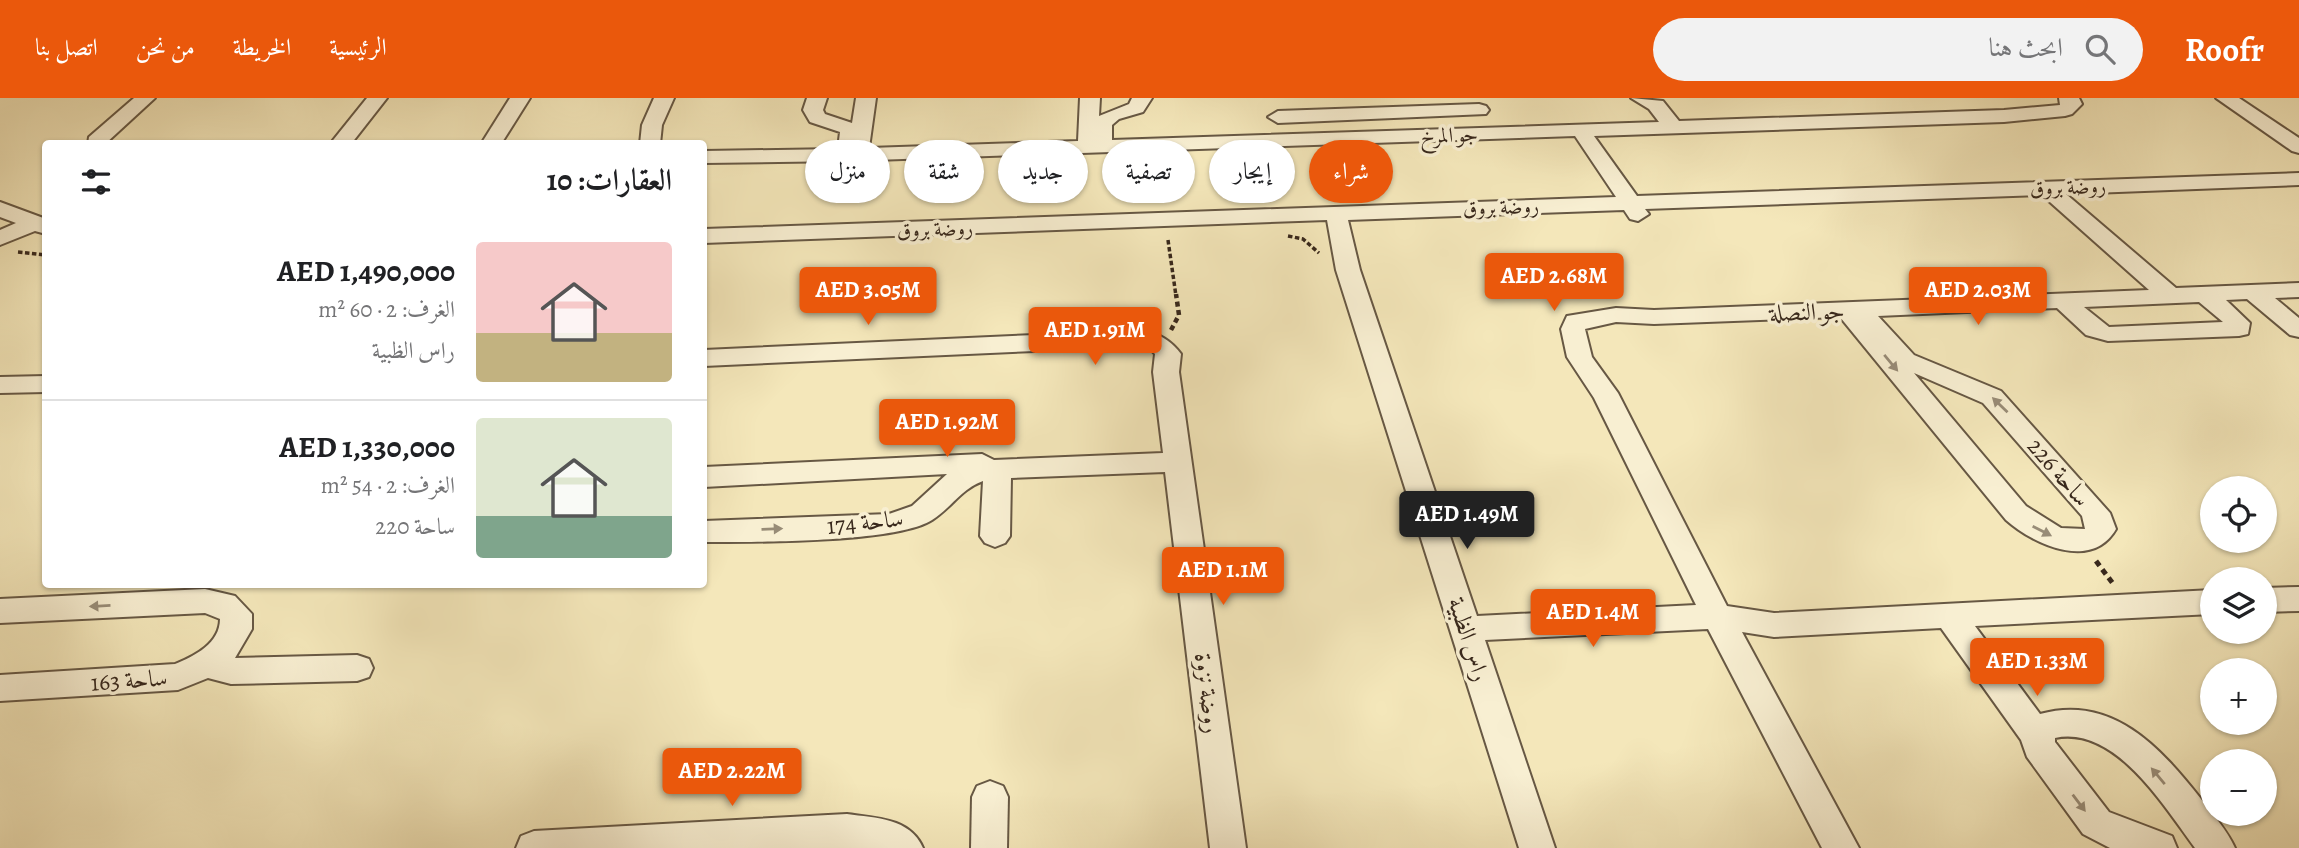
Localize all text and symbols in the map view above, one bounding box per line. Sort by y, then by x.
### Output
search box [1653,18,2143,81]
text: Roofr [2185,27,2264,72]
text: ابحث هنا [1988,30,2063,65]
icon: search [2081,30,2119,68]
text: اتصل بنا [35,31,98,63]
text: من نحن [136,31,195,63]
text: الخريطة [233,31,291,63]
text: الرئيسية [329,31,387,63]
street label: جو المرخ [1419,120,1479,155]
chip: منزل [805,140,890,203]
chip: شقة [904,140,984,203]
chip: جديد [998,140,1088,203]
chip: تصفية [1102,140,1195,203]
chip: إيجار [1209,140,1295,203]
chip: شراء [1309,140,1393,203]
text: العقارات: 10 [547,160,672,200]
icon: filters [77,163,115,201]
street label: روضة بروق [2029,172,2107,202]
street label: روضة بروق [1462,192,1540,222]
street label: روضة بروق [896,214,974,244]
text: AED 1,490,000 [277,251,455,291]
pin: AED 2.68M [1474,254,1634,313]
text: AED 2.68M [1501,260,1607,291]
pin: AED 3.05M [788,268,948,327]
pin: AED 2.03M [1898,268,2058,327]
icon: home [532,270,616,354]
text: AED 3.05M [816,274,921,305]
text: AED 2.03M [1925,274,2031,305]
text: الغرف: 2 · 60 m² [318,294,455,325]
street label: جو النصلة [1768,295,1845,329]
pin: AED 1.91M [1015,308,1175,367]
text: AED 1.91M [1045,314,1145,345]
text: راس الظبية [372,335,455,366]
one-way arrow [1883,354,1899,372]
one-way arrow [1991,396,2008,413]
pin: AED 1.92M [867,400,1027,459]
text: AED 1.92M [895,406,999,437]
text: AED 1,330,000 [279,427,455,467]
street label: ساحة 226 [2020,431,2098,513]
icon: home [532,446,616,530]
text: الغرف: 2 · 54 m² [321,470,455,501]
map controls [2200,476,2277,826]
button: locate [2200,476,2277,553]
pin: AED 1.49M [1387,491,1547,551]
text: AED 1.49M [1415,498,1519,529]
street label: ساحة 174 [825,502,905,542]
text: ساحة 220 [375,511,455,542]
one-way arrow [761,524,783,535]
one-way arrow [2032,525,2052,537]
pin: AED 1.1M [1151,547,1295,607]
text: AED 1.1M [1178,554,1268,585]
button: layers [2200,567,2277,644]
pin: AED 1.4M [1521,589,1665,649]
street label: راس الظبية [1440,593,1498,685]
text: AED 1.4M [1547,596,1639,627]
one-way arrow [88,601,110,612]
pin: AED 1.33M [1957,638,2117,698]
text: AED 1.33M [1986,645,2088,676]
street label: روضة نزوة [1187,651,1229,735]
button: + [2200,658,2277,735]
street label: ساحة 163 [90,661,168,699]
pin: AED 2.22M [652,748,812,808]
button: − [2200,749,2277,826]
text: AED 2.22M [678,755,786,786]
one-way arrow [2150,767,2166,785]
one-way arrow [2071,794,2085,812]

